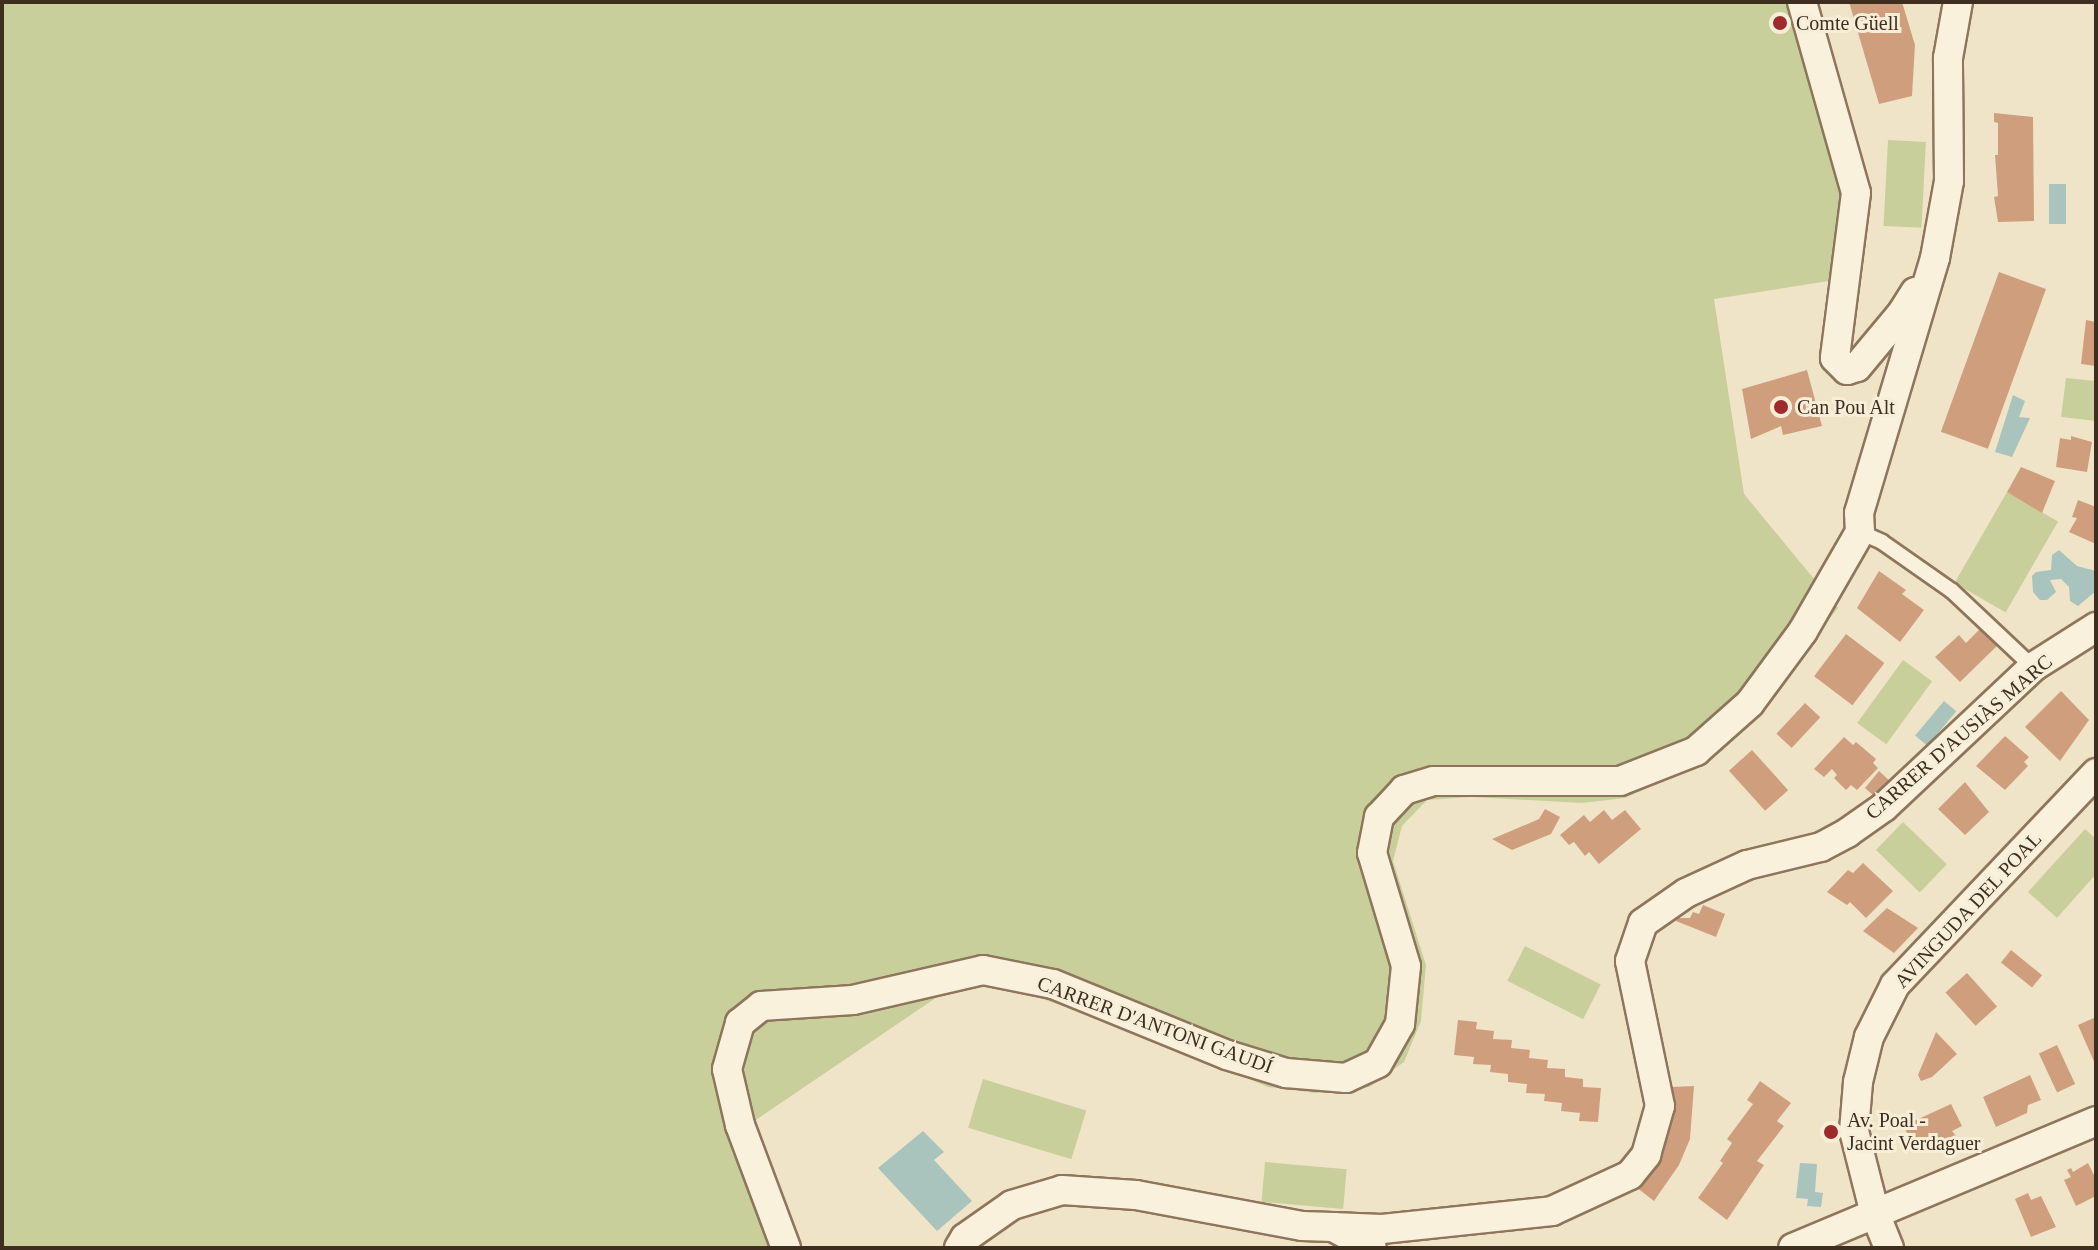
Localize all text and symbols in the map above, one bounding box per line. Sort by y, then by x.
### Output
place label: Comte Güell [1796,11,1899,35]
marker: Comte Güell [1771,14,1789,32]
place label: Can Pou Alt [1797,395,1896,419]
marker: Can Pou Alt [1772,398,1790,416]
street label: CARRER D'AUSIÀS MARC [1861,649,2057,825]
street label: AVINGUDA DEL POAL [1889,826,2047,994]
street label: CARRER D'ANTONI GAUDÍ [1034,971,1276,1079]
place label: Av. Poal - Jacint Verdaguer [1847,1108,1981,1155]
marker: Av. Poal - Jacint Verdaguer [1822,1123,1840,1141]

